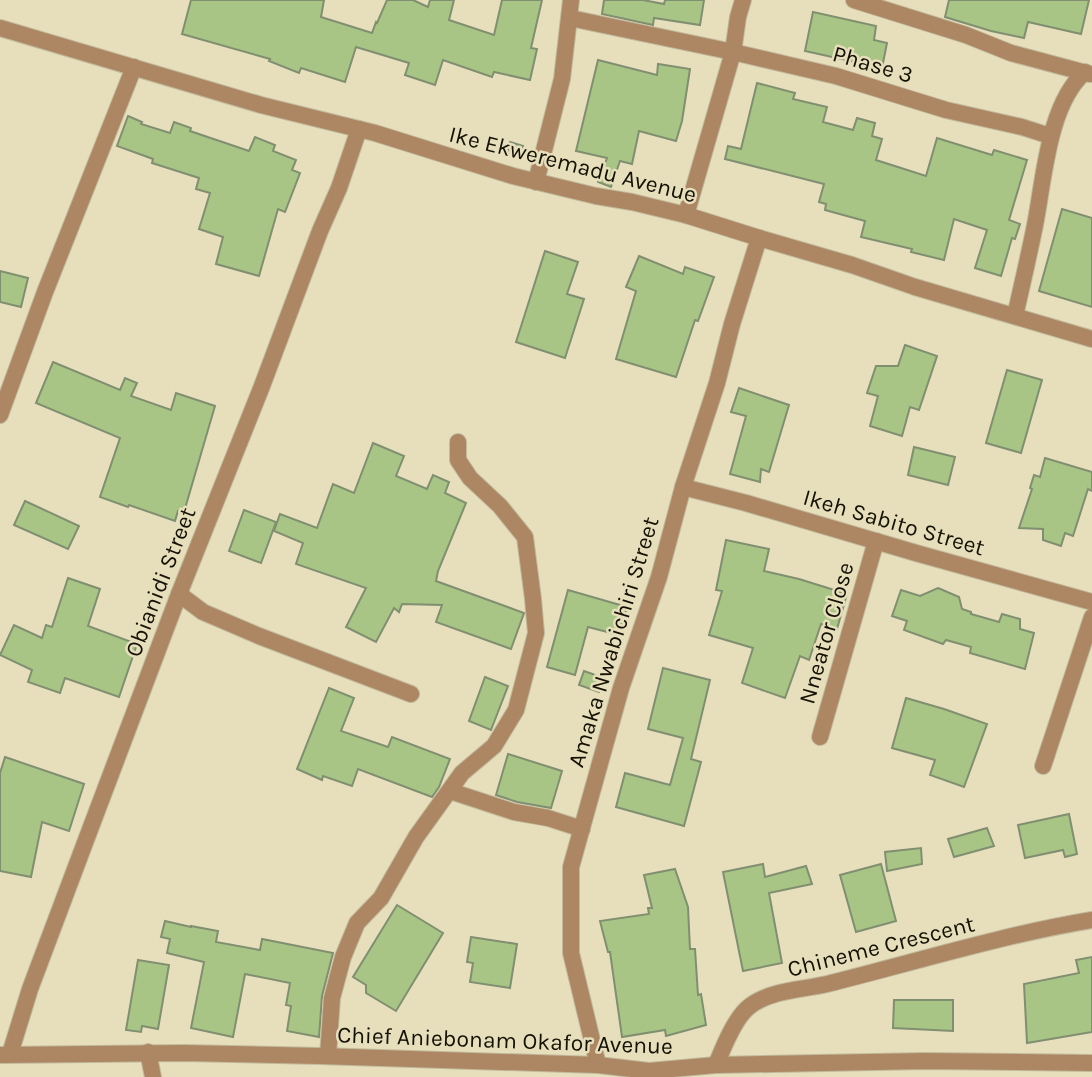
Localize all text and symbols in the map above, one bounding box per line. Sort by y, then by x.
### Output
street label: Phase 3 [830,40,916,89]
street label: Ike Ekweremadu Avenue [446,121,699,208]
street label: Ikeh Sabito Street [800,484,988,561]
street label: Obianidi Street [120,503,201,661]
street label: Amaka Nwabichiri Street [563,513,665,771]
street label: Nneator Close [793,559,860,707]
street label: Chineme Crescent [785,910,978,983]
street label: Chief Aniebonam Okafor Avenue [337,1021,673,1060]

